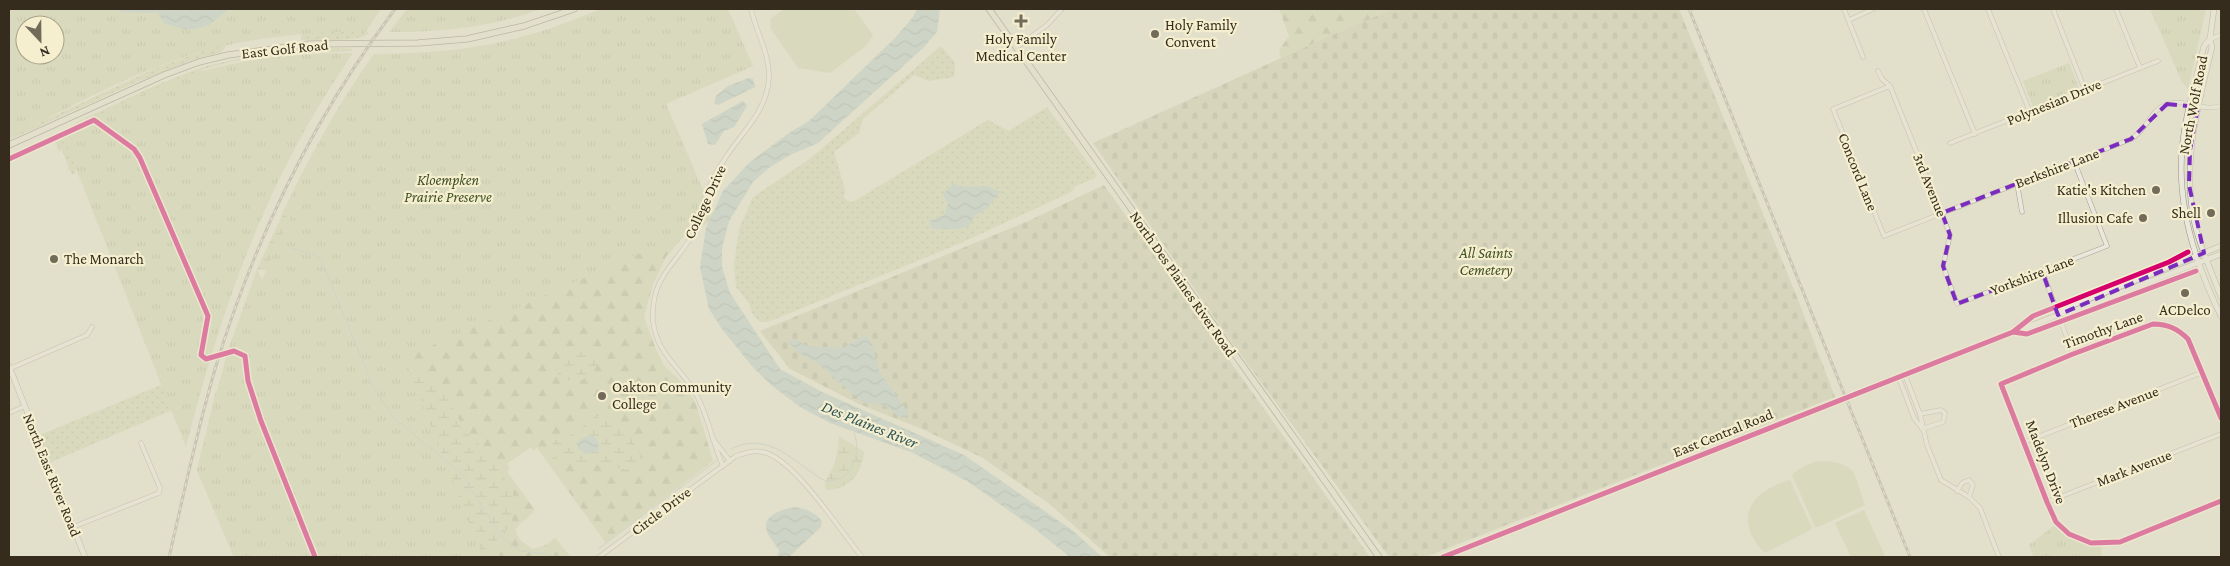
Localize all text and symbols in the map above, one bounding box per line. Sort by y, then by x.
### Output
marker: Holy Family Medical Center [1014,14,1028,28]
north arrow [15,15,65,65]
place label: Holy Family Convent [1165,17,1237,50]
marker: Holy Family Convent [1149,28,1161,40]
place label: Holy Family Medical Center [976,31,1067,64]
street label: East Golf Road [241,36,329,62]
text: N [37,43,52,61]
street label: North Wolf Road [2176,54,2210,156]
street label: Polynesian Drive [2004,76,2104,129]
street label: Concord Lane [1835,131,1881,214]
street label: Berkshire Lane [2013,145,2102,191]
street label: 3rd Avenue [1910,151,1950,219]
street label: College Drive [681,162,730,242]
park label: Kloempken Prairie Preserve [404,172,492,205]
place label: Katie's Kitchen [2057,182,2146,198]
marker: Katie's Kitchen [2150,184,2162,196]
place label: Shell [2171,205,2201,221]
marker: Shell [2205,207,2217,219]
street label: North Des Plaines River Road [1127,208,1239,360]
place label: Illusion Cafe [2058,210,2133,226]
marker: Illusion Cafe [2137,212,2149,224]
park label: All Saints Cemetery [1458,245,1513,279]
place label: The Monarch [64,251,144,267]
street label: Yorkshire Lane [1988,252,2076,298]
marker: The Monarch [48,253,60,265]
marker: ACDelco [2179,287,2191,299]
place label: ACDelco [2159,302,2211,318]
street label: Timothy Lane [2061,308,2146,353]
place label: Oakton Community College [612,379,731,413]
street label: Therese Avenue [2067,383,2161,431]
marker: Oakton Community College [596,390,608,402]
water label: Des Plaines River [819,398,921,452]
street label: East Central Road [1671,406,1775,460]
street label: North East River Road [20,411,84,539]
street label: Madelyn Drive [2022,418,2069,507]
street label: Mark Avenue [2094,446,2174,490]
street label: Circle Drive [628,483,694,538]

